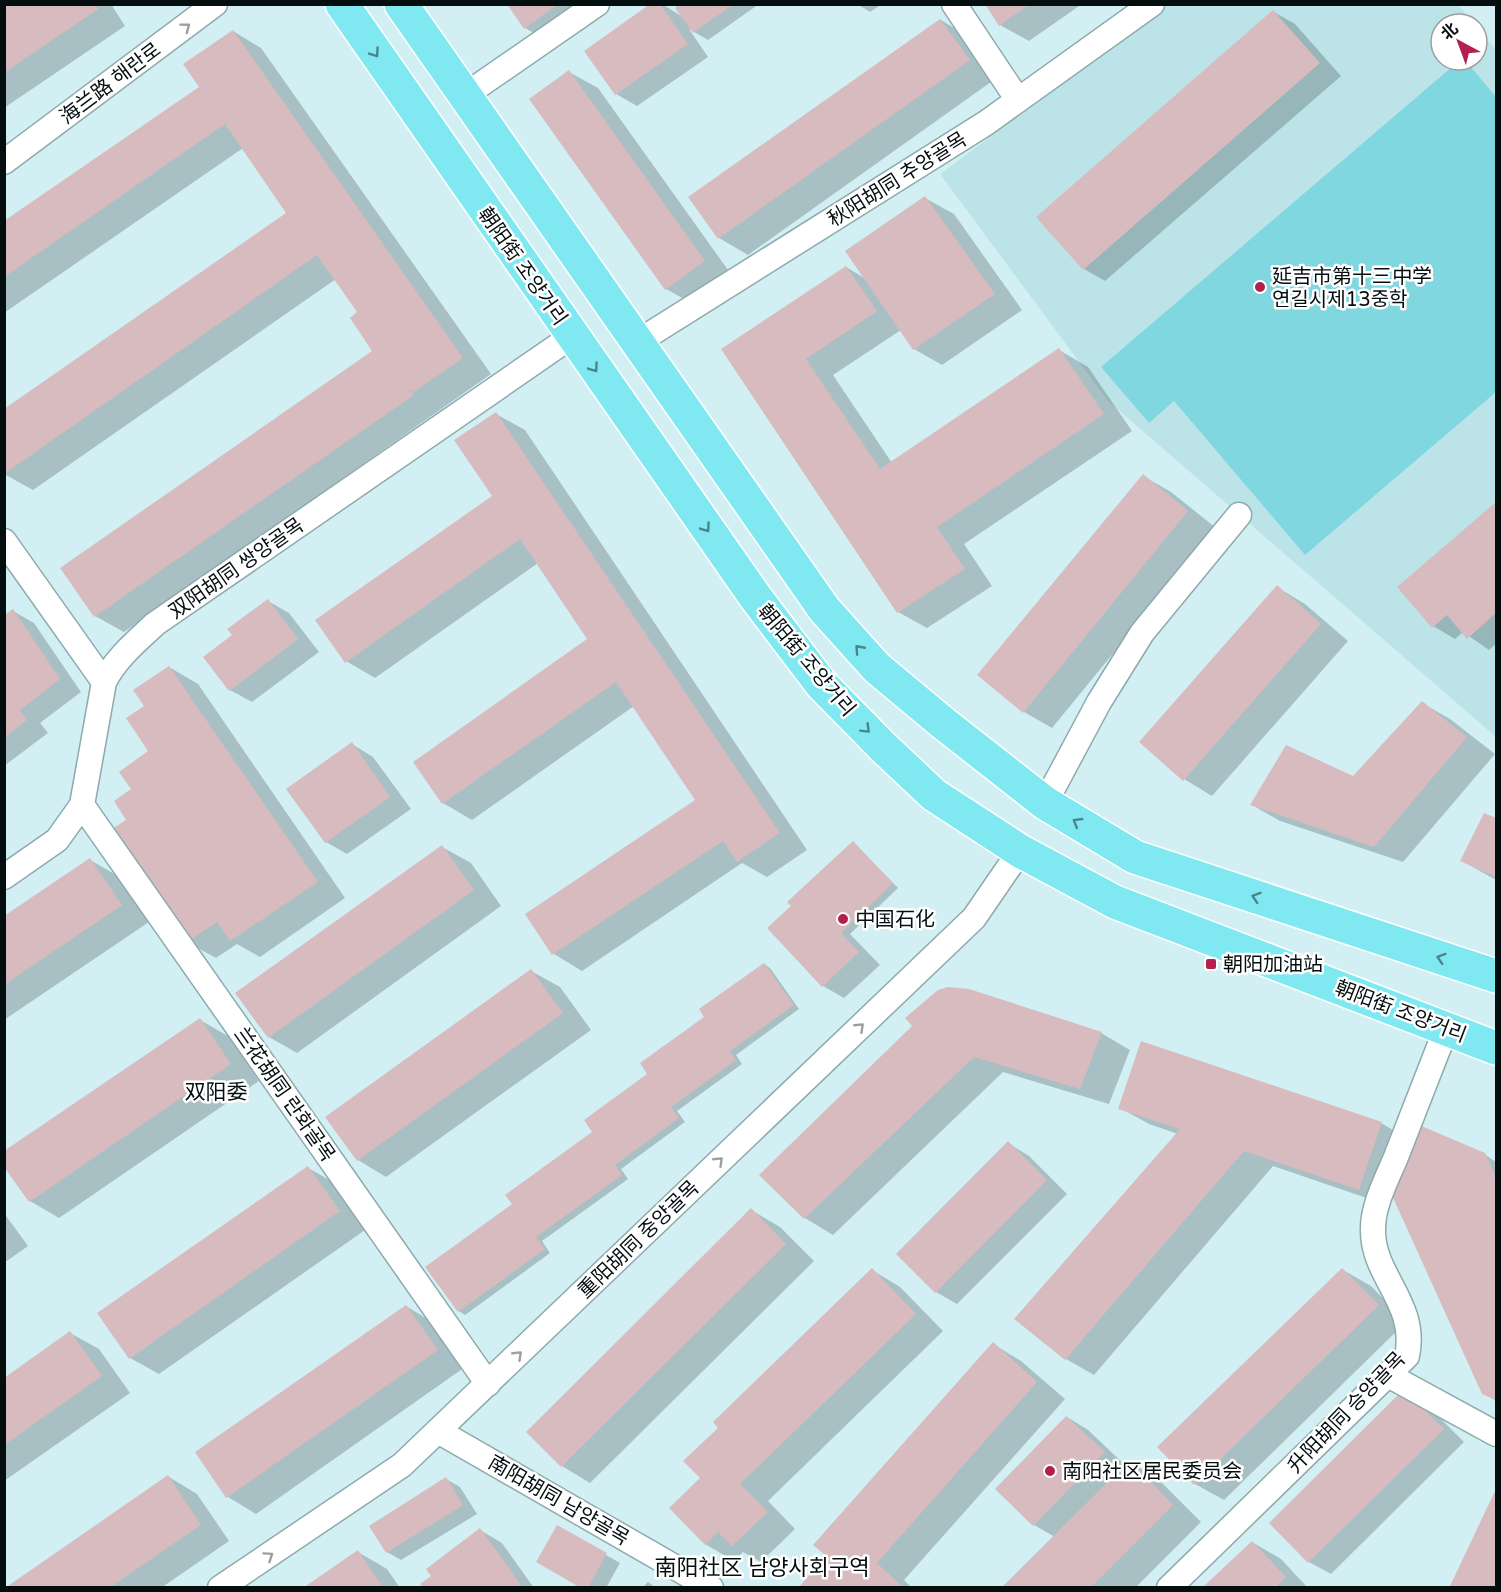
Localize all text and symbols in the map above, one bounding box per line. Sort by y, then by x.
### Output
north arrow [1429,12,1489,72]
text: 北 [1437,19,1462,44]
one-way arrow [179,23,190,34]
street label: 海兰路 해란로 [55,38,166,130]
one-way arrow [368,46,379,57]
street label: 秋阳胡同 추양골목 [824,128,971,232]
street label: 朝阳街 조양거리 [473,203,572,330]
place label: 延吉市第十三中学 연길시제13중학 [1272,265,1432,312]
marker: 延吉市第十三中学 연길시제13중학 [1253,280,1267,294]
one-way arrow [587,361,598,372]
street label: 双阳胡同 쌍양골목 [165,513,309,624]
one-way arrow [699,521,710,532]
street label: 朝阳街 조양거리 [752,600,860,722]
one-way arrow [855,645,866,656]
one-way arrow [858,722,869,733]
one-way arrow [1073,818,1083,830]
one-way arrow [1251,892,1262,904]
place label: 中国石化 [855,908,935,932]
marker: 中国石化 [836,912,850,926]
one-way arrow [1436,952,1447,965]
place label: 朝阳加油站 [1223,953,1323,977]
marker: 朝阳加油站 [1204,957,1218,971]
street label: 朝阳街 조양거리 [1332,976,1470,1048]
street label: 兰花胡同 란화골목 [229,1023,340,1167]
one-way arrow [853,1023,864,1034]
district label: 双阳委 [185,1080,248,1105]
one-way arrow [712,1158,723,1169]
street label: 重阳胡同 중양골목 [573,1176,704,1304]
street label: 升阳胡同 승양골목 [1283,1347,1411,1478]
one-way arrow [511,1351,522,1362]
street label: 南阳胡同 남양골목 [484,1451,633,1551]
place label: 南阳社区居民委员会 [1062,1460,1242,1484]
marker: 南阳社区居民委员会 [1043,1464,1057,1478]
one-way arrow [263,1551,273,1563]
district label: 南阳社区 남양사회구역 [654,1555,870,1581]

